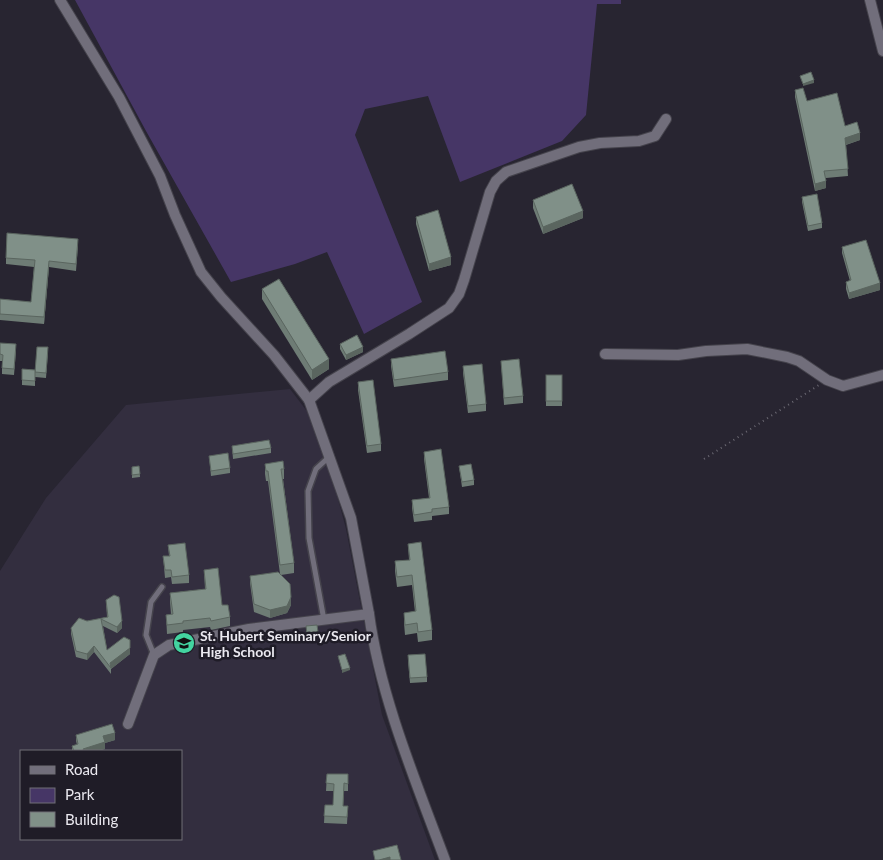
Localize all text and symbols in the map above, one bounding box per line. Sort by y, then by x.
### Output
place label: St. Hubert Seminary/Senior High School [200,627,372,660]
school or university icon: St. Hubert Seminary/Senior High School [172,631,196,655]
legend [20,750,182,840]
text: Road [65,760,98,778]
text: Park [65,785,95,803]
text: Building [65,810,118,828]

